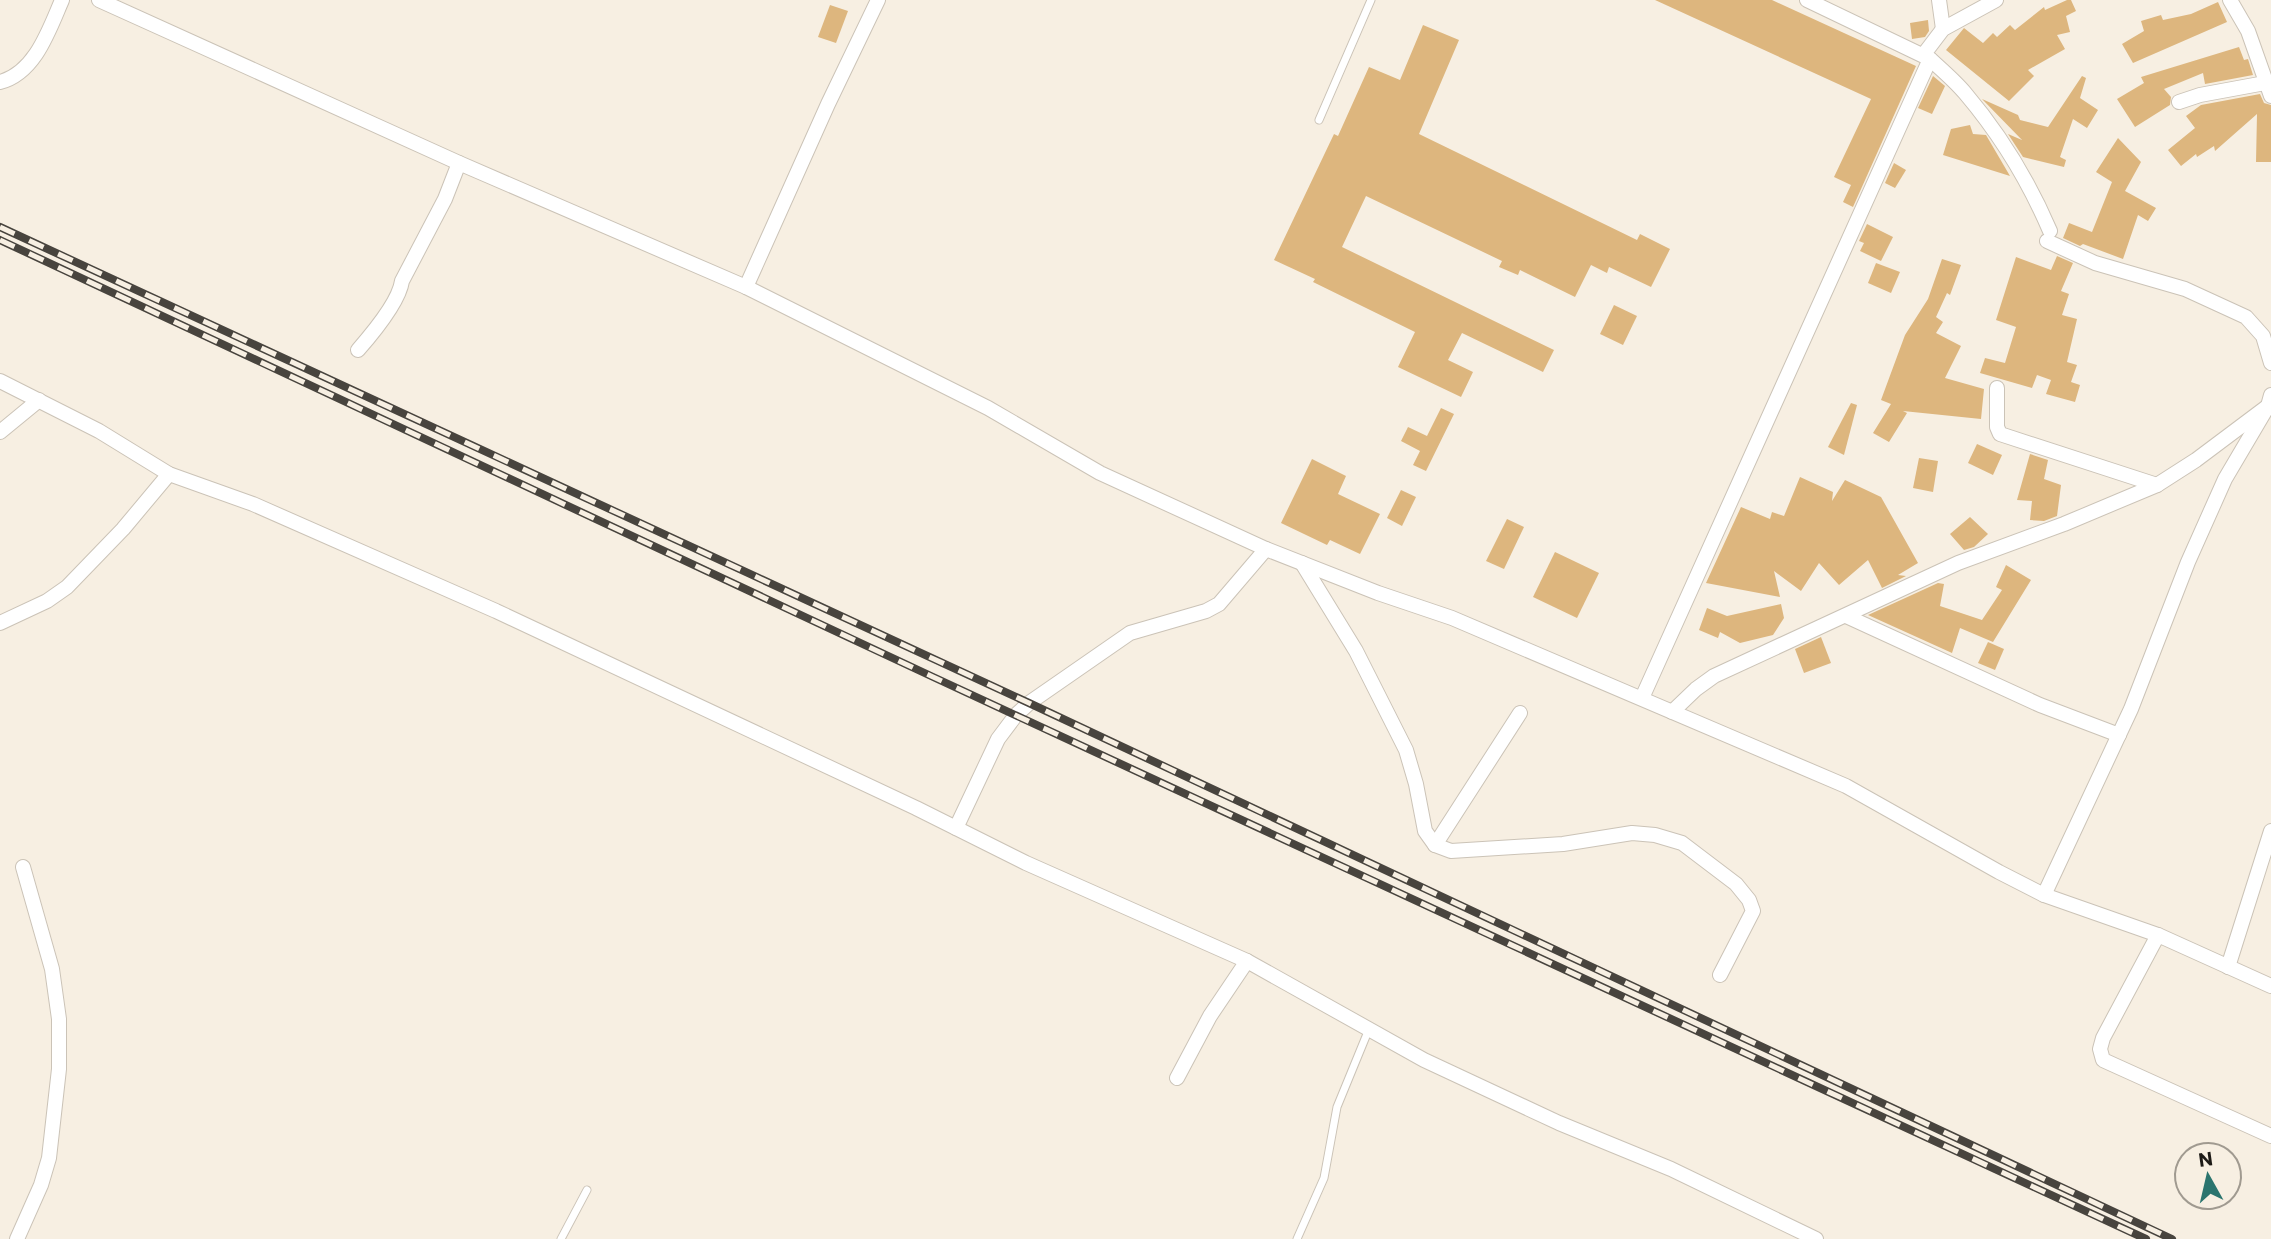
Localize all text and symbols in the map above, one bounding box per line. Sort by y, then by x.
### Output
north arrow [2173,1141,2243,1211]
text: N [2197,1146,2214,1171]

